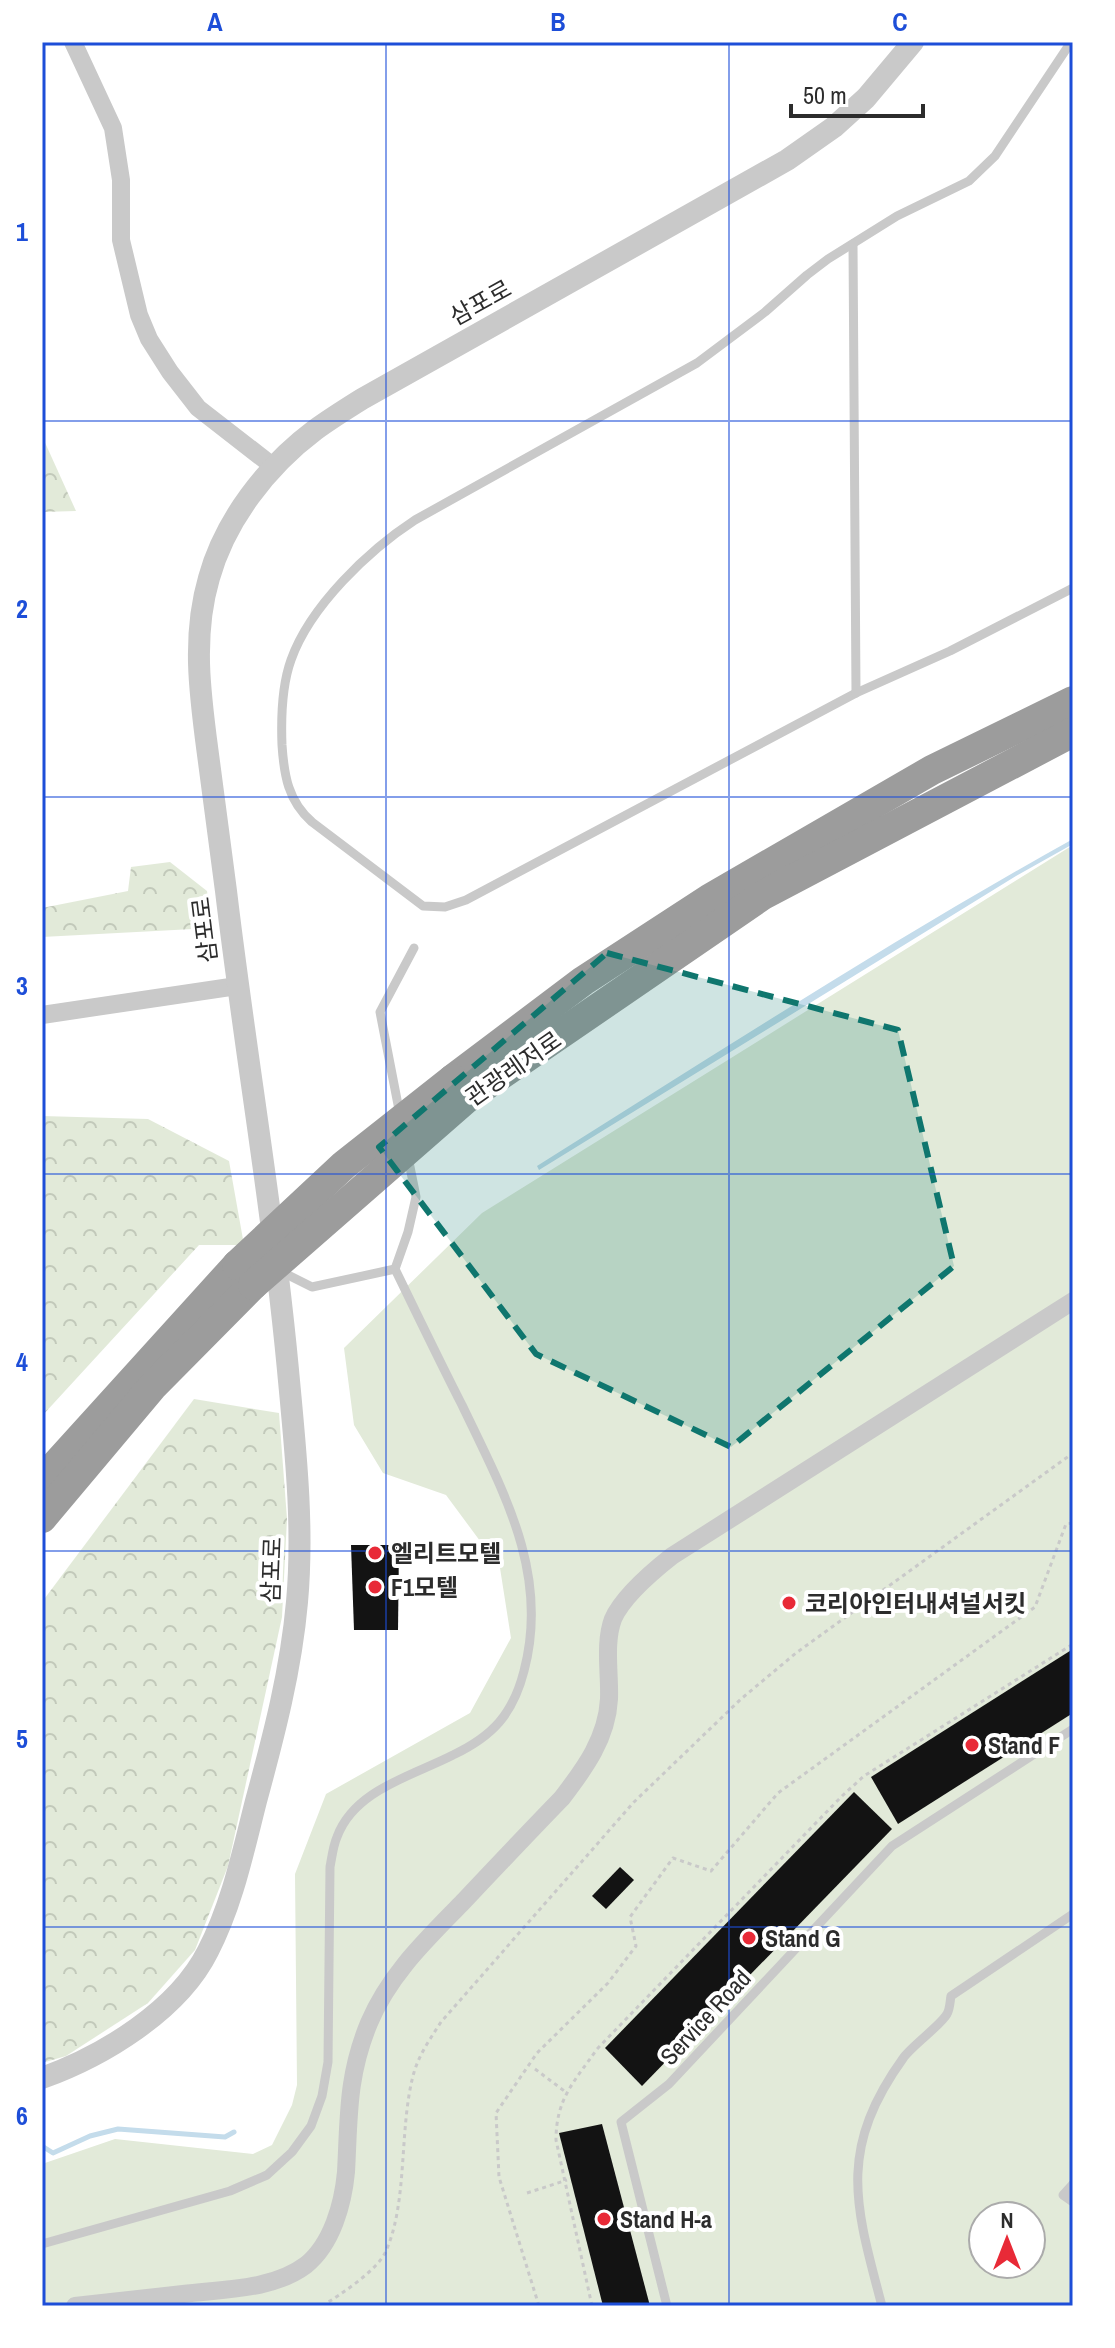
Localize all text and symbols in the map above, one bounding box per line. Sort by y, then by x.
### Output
text: A [207,4,223,39]
text: B [550,4,566,39]
text: C [892,4,908,39]
scale bar [791,68,923,118]
text: 50 m [803,79,847,111]
text: 1 [16,214,28,249]
street label: 삼포로 [443,272,517,332]
text: 2 [16,591,28,626]
street label: 삼포로 [184,895,224,965]
text: 3 [16,968,28,1003]
street label: 관광레저로 [459,1023,567,1113]
text: 4 [16,1344,28,1379]
street label: 삼포로 [254,1536,288,1604]
place label: 엘리트모텔 [391,1537,501,1569]
marker: 엘리트모텔 [366,1544,384,1562]
place label: F1모텔 [391,1571,458,1603]
marker: F1모텔 [366,1578,384,1596]
place label: 코리아인터내셔널서킷 [805,1587,1026,1619]
marker: 코리아인터내셔널서킷 [780,1594,798,1612]
text: 5 [16,1721,28,1756]
place label: Stand F [988,1729,1060,1761]
marker: Stand F [963,1736,981,1754]
place label: Stand G [765,1922,840,1954]
marker: Stand G [740,1929,758,1947]
street label: Service Road [653,1962,757,2072]
text: 6 [16,2098,28,2133]
north arrow [967,2200,1047,2280]
place label: Stand H-a [620,2203,712,2235]
text: N [1000,2205,1014,2235]
marker: Stand H-a [595,2210,613,2228]

